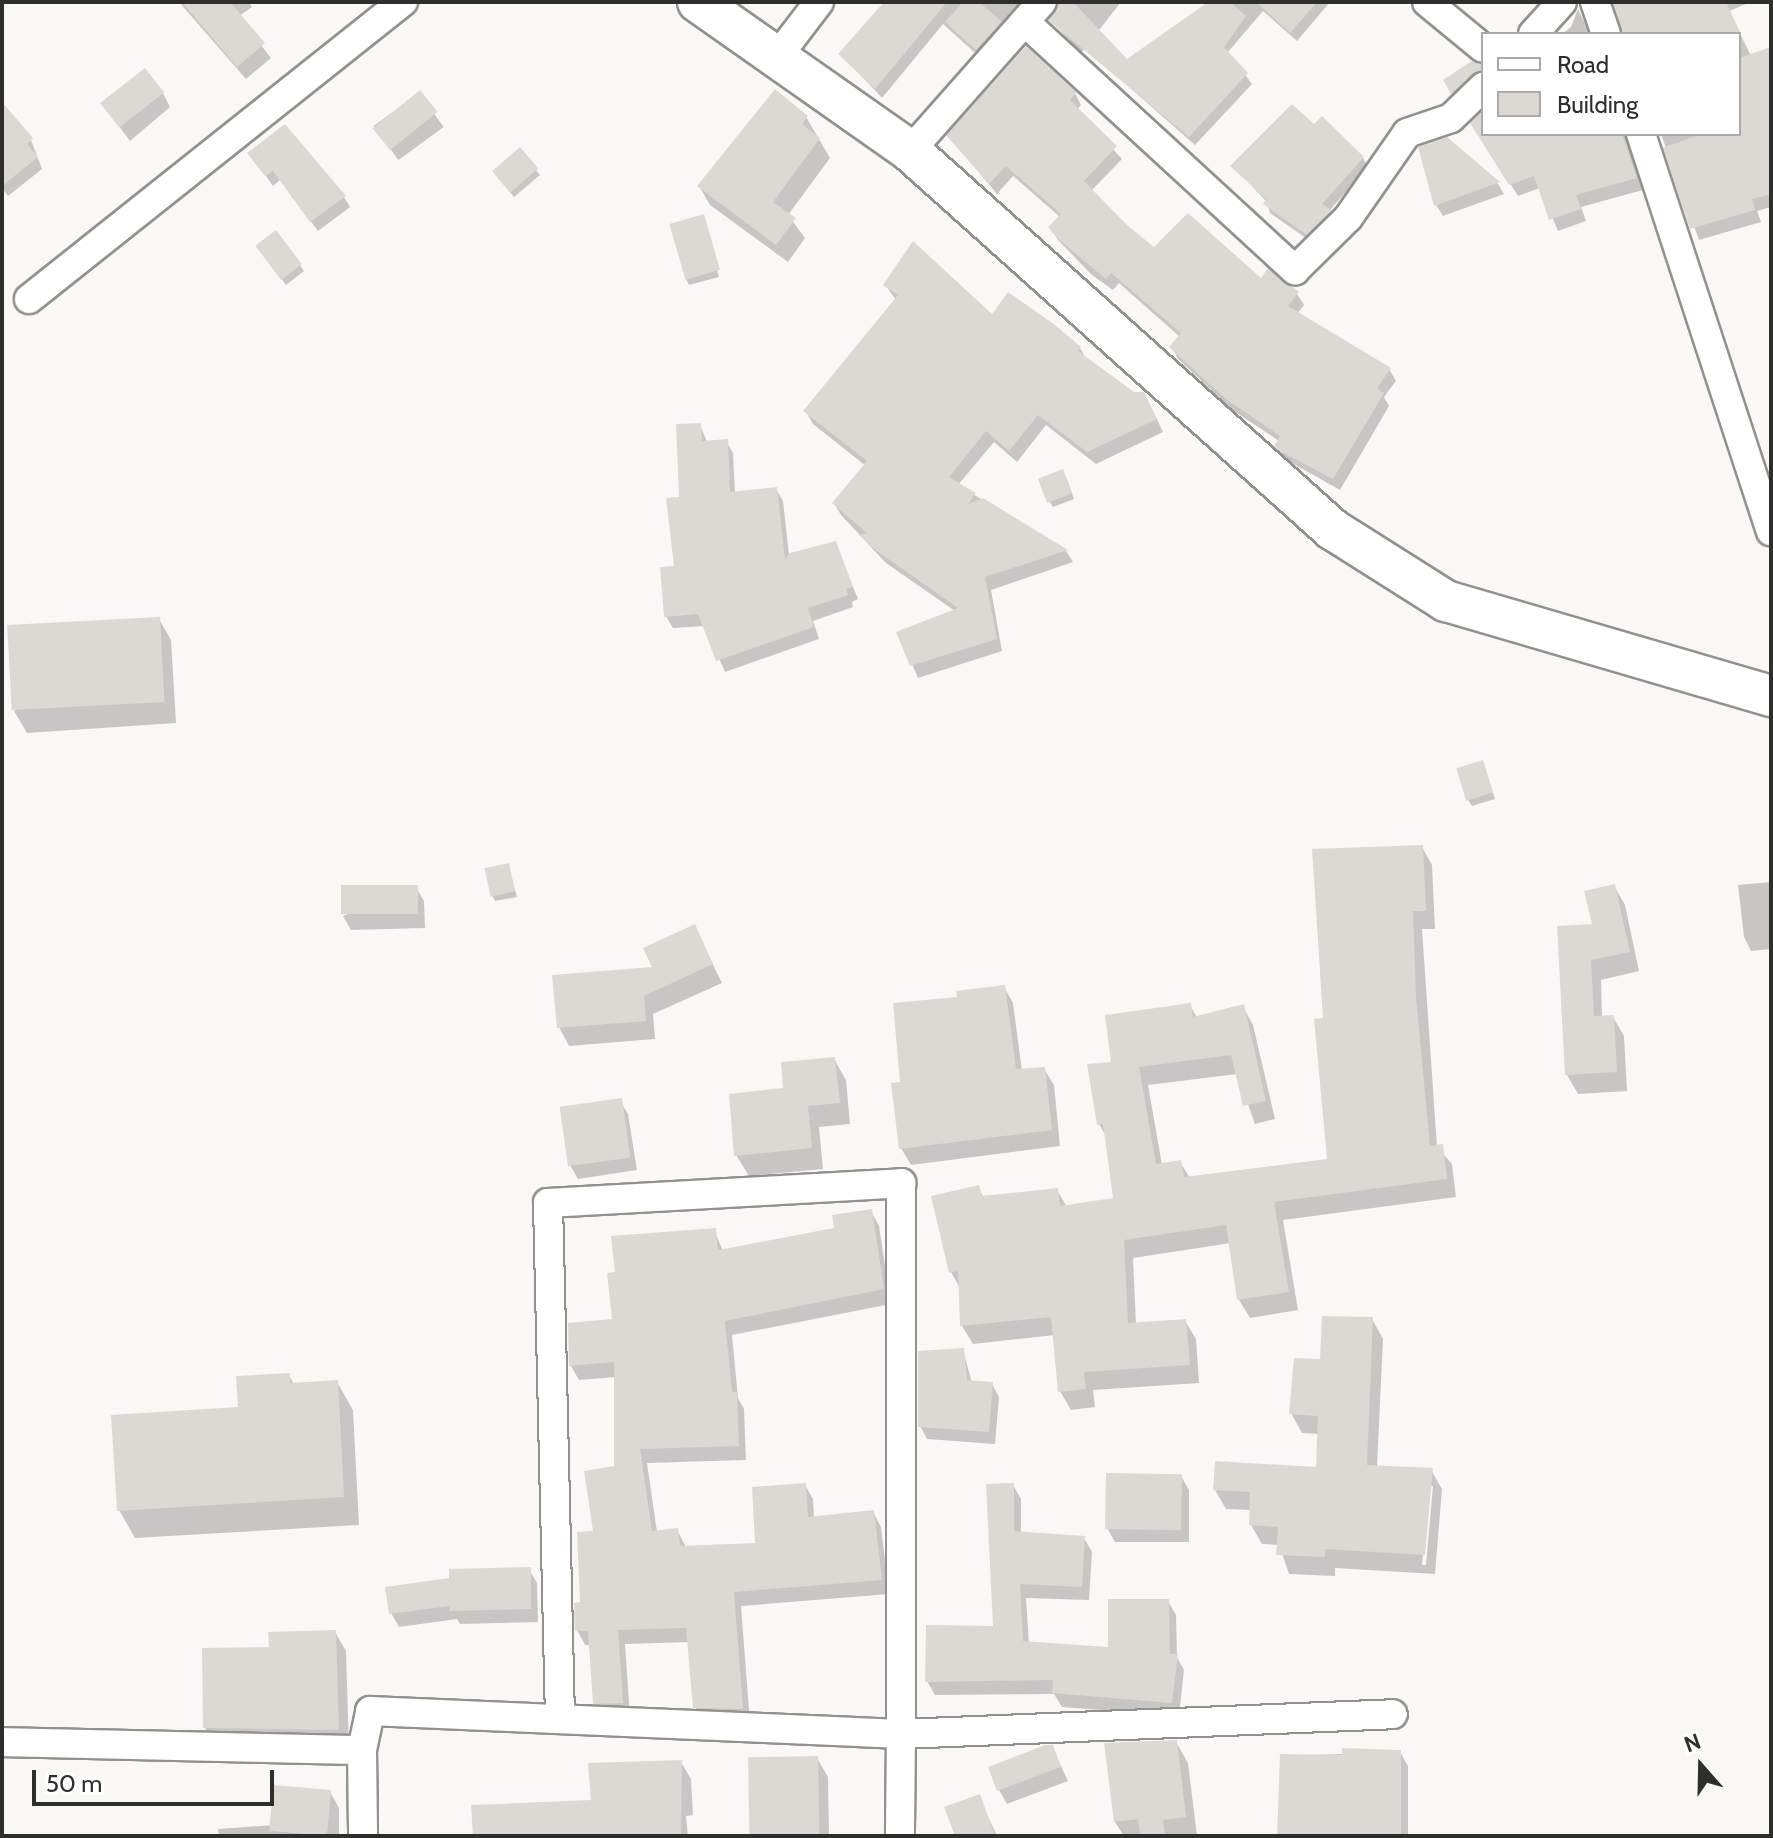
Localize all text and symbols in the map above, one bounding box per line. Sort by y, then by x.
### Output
legend [1481,32,1741,136]
text: Road [1557,50,1609,79]
text: Building [1557,90,1638,119]
north arrow [1661,1726,1741,1806]
text: N [1681,1728,1705,1758]
scale bar [36,1754,278,1804]
text: 50 m [46,1769,102,1798]

